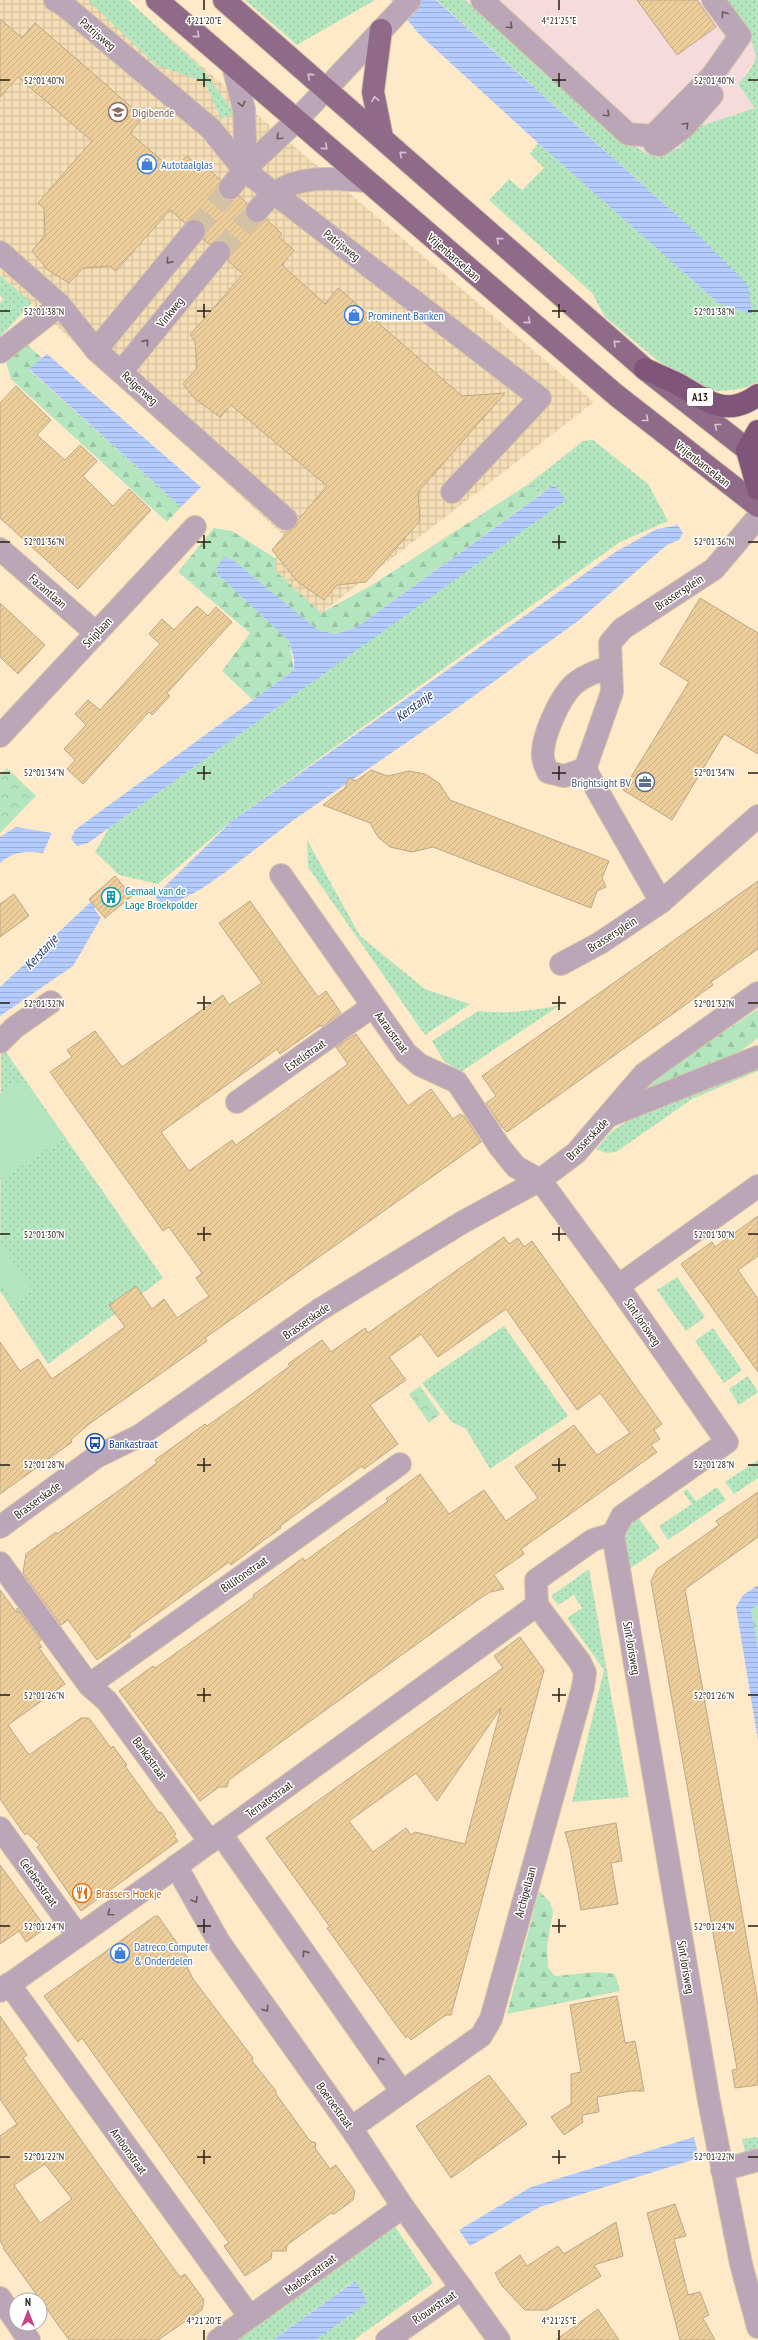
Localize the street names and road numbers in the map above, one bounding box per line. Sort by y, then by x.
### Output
street label: Patrijsweg [77,15,119,53]
street label: Patrijsweg [321,226,363,264]
street label: Vrijenbanselaan [424,229,484,284]
street label: Vinkweg [152,294,187,331]
street label: Reigerweg [119,368,161,408]
road number: A13 [687,388,713,406]
street label: Vrijenbanselaan [672,437,734,490]
street label: Fazantlaan [26,571,70,611]
street label: Brassersplein [652,571,706,613]
street label: Sniplaan [79,614,115,650]
street label: Brassersplein [585,913,639,955]
street label: Aaraustraat [372,1008,412,1056]
street label: Estelístraat [282,1035,329,1074]
street label: Brasserskade [563,1115,611,1163]
street label: Sint Jorisweg [621,1296,665,1348]
street label: Brasserskade [280,1299,332,1343]
street label: Brasserskade [11,1478,63,1522]
street label: Billitonstraat [218,1552,271,1596]
street label: Sint Jorisweg [620,1620,644,1676]
street label: Bankastraat [130,1734,171,1783]
street label: Ternatestraat [243,1777,296,1821]
street label: Celebesstraat [17,1855,62,1909]
street label: Archipellaan [511,1865,539,1919]
street label: Sint Jorisweg [674,1939,698,1995]
street label: Boeroestraat [313,2079,357,2131]
street label: Ambonstraat [107,2125,151,2177]
street label: Madoerastraat [282,2250,339,2298]
street label: Riouwstraat [409,2287,459,2327]

